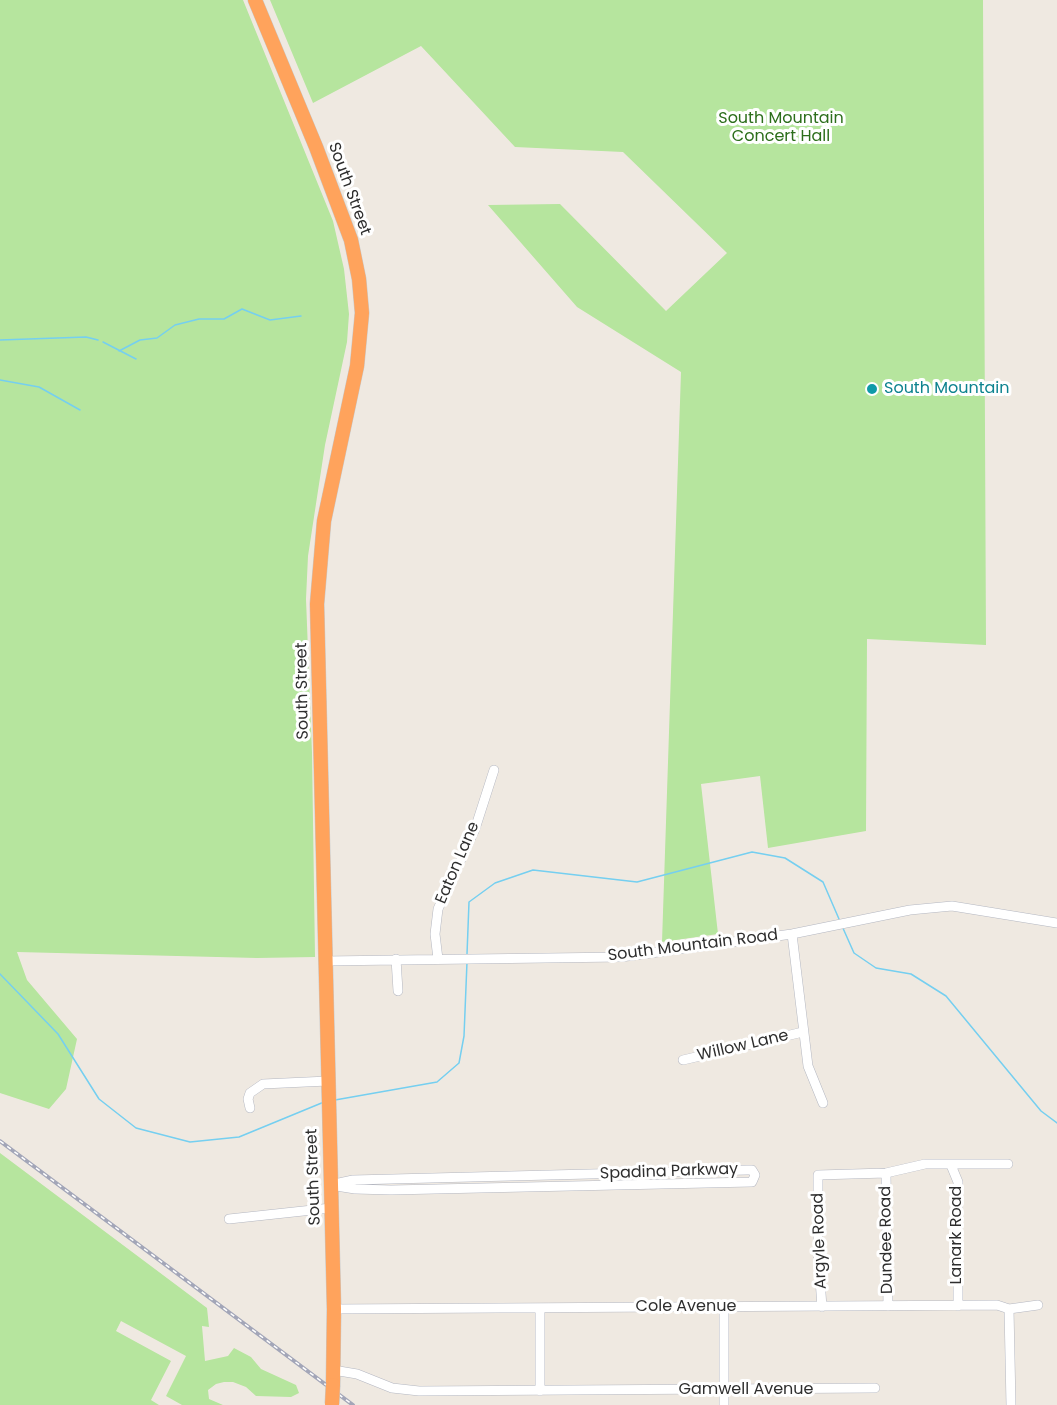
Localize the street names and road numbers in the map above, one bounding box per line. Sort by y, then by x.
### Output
street label: South Street [323,140,375,238]
street label: South Street [293,642,313,740]
street label: Eaton Lane [432,819,484,907]
street label: South Mountain Road [607,926,779,966]
street label: Willow Lane [696,1026,790,1066]
street label: South Street [303,1128,325,1226]
street label: Spadina Parkway [600,1160,738,1184]
street label: Dundee Road [876,1186,898,1294]
street label: Lanark Road [947,1186,967,1284]
street label: Argyle Road [809,1193,831,1289]
street label: Cole Avenue [636,1297,736,1317]
street label: Gamwell Avenue [678,1380,814,1400]

